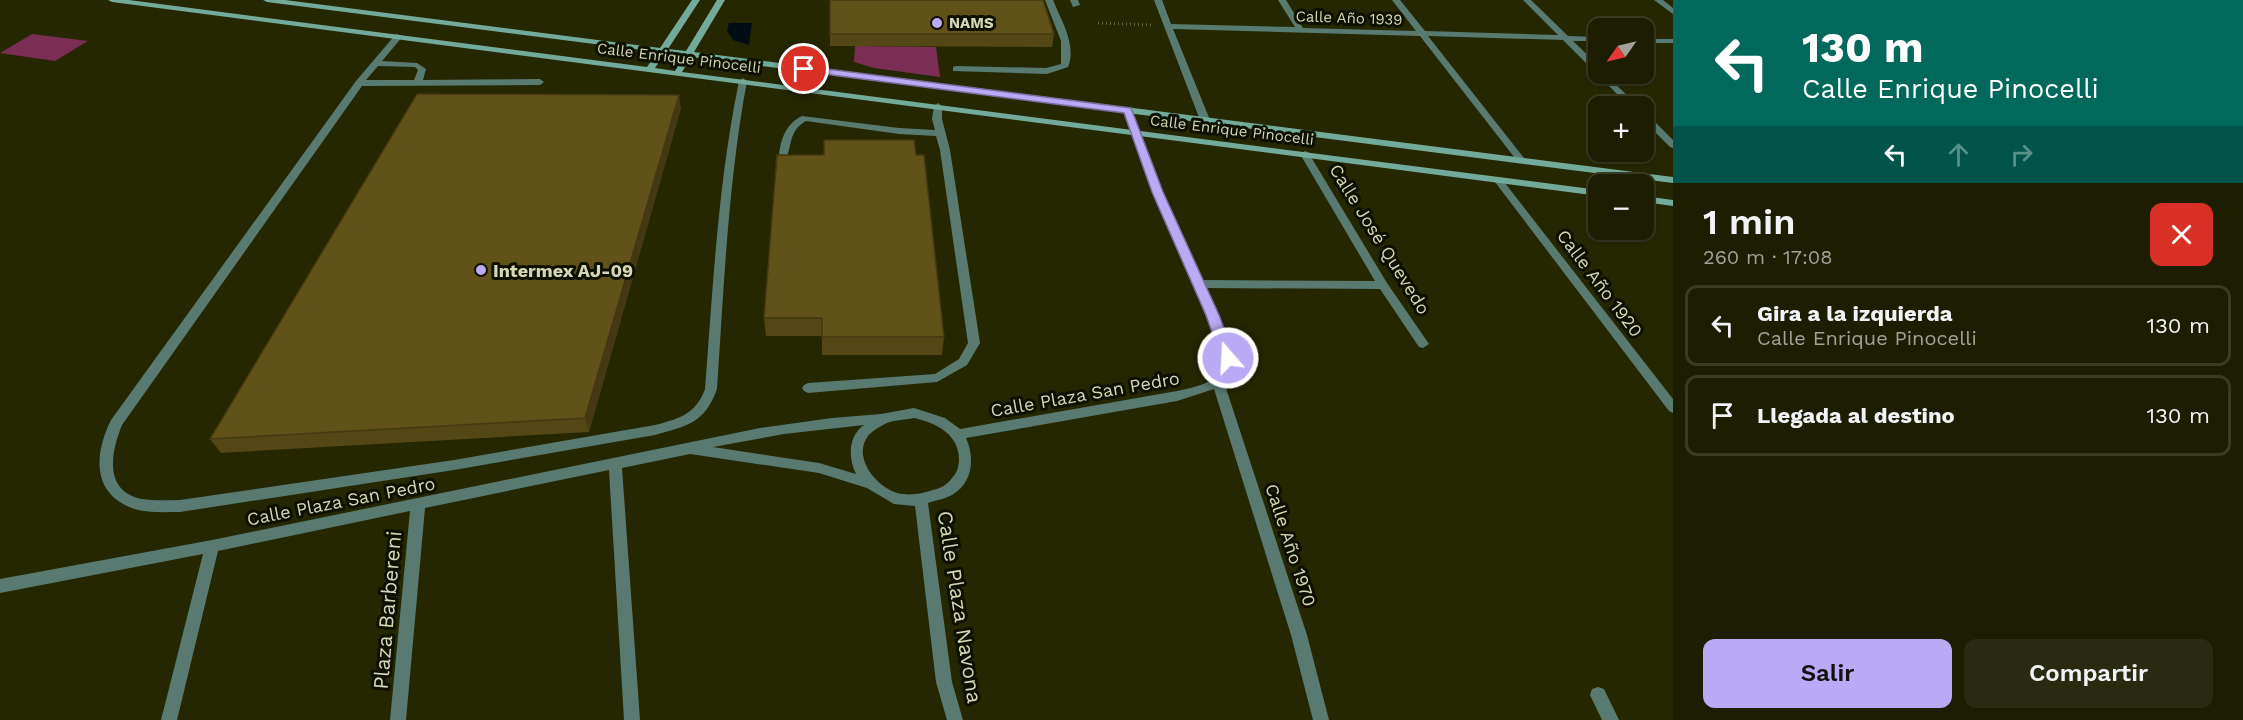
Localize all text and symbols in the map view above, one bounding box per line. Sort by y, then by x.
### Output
street label: Calle Año 1939 [1295,7,1403,29]
place label: NAMS [949,14,994,32]
marker: NAMS [930,16,944,30]
north arrow [1588,18,1654,84]
map controls [1588,18,1654,240]
text: 130 m [1802,23,1924,72]
icon: left [1703,24,1781,102]
street label: Calle Enrique Pinocelli [596,39,762,77]
pin [778,43,829,94]
icon: arrive [787,52,820,85]
text: Calle Enrique Pinocelli [1802,73,2099,105]
button: + [1588,96,1654,162]
street label: Calle Enrique Pinocelli [1149,111,1315,149]
icon: left [1879,138,1912,171]
icon: ahead [1942,138,1975,171]
icon: right [2005,138,2038,171]
street label: Calle José Quevedo [1325,160,1435,318]
button: − [1588,174,1654,240]
text: 1 min [1703,201,1795,243]
button: close [2150,203,2213,266]
street label: Calle Año 1920 [1553,225,1647,341]
text: 260 m · 17:08 [1703,245,1833,269]
place label: Intermex AJ-09 [493,260,633,281]
marker: Intermex AJ-09 [474,263,488,277]
text: Gira a la izquierda [1757,301,1953,326]
icon: left [1706,309,1739,342]
text: 130 m [2146,313,2210,338]
position arrow [1196,326,1260,390]
text: Calle Enrique Pinocelli [1757,326,1977,350]
street label: Calle Plaza San Pedro [989,367,1181,421]
icon: arrive [1706,399,1739,432]
text: Llegada al destino [1757,403,1955,428]
text: 130 m [2146,403,2210,428]
street label: Calle Plaza San Pedro [245,472,437,530]
street label: Calle Año 1970 [1261,481,1321,609]
street label: Calle Plaza Navona [932,509,988,705]
street label: Plaza Barbereni [368,530,406,690]
button: Salir [1703,639,1952,708]
button: Compartir [1964,639,2213,708]

